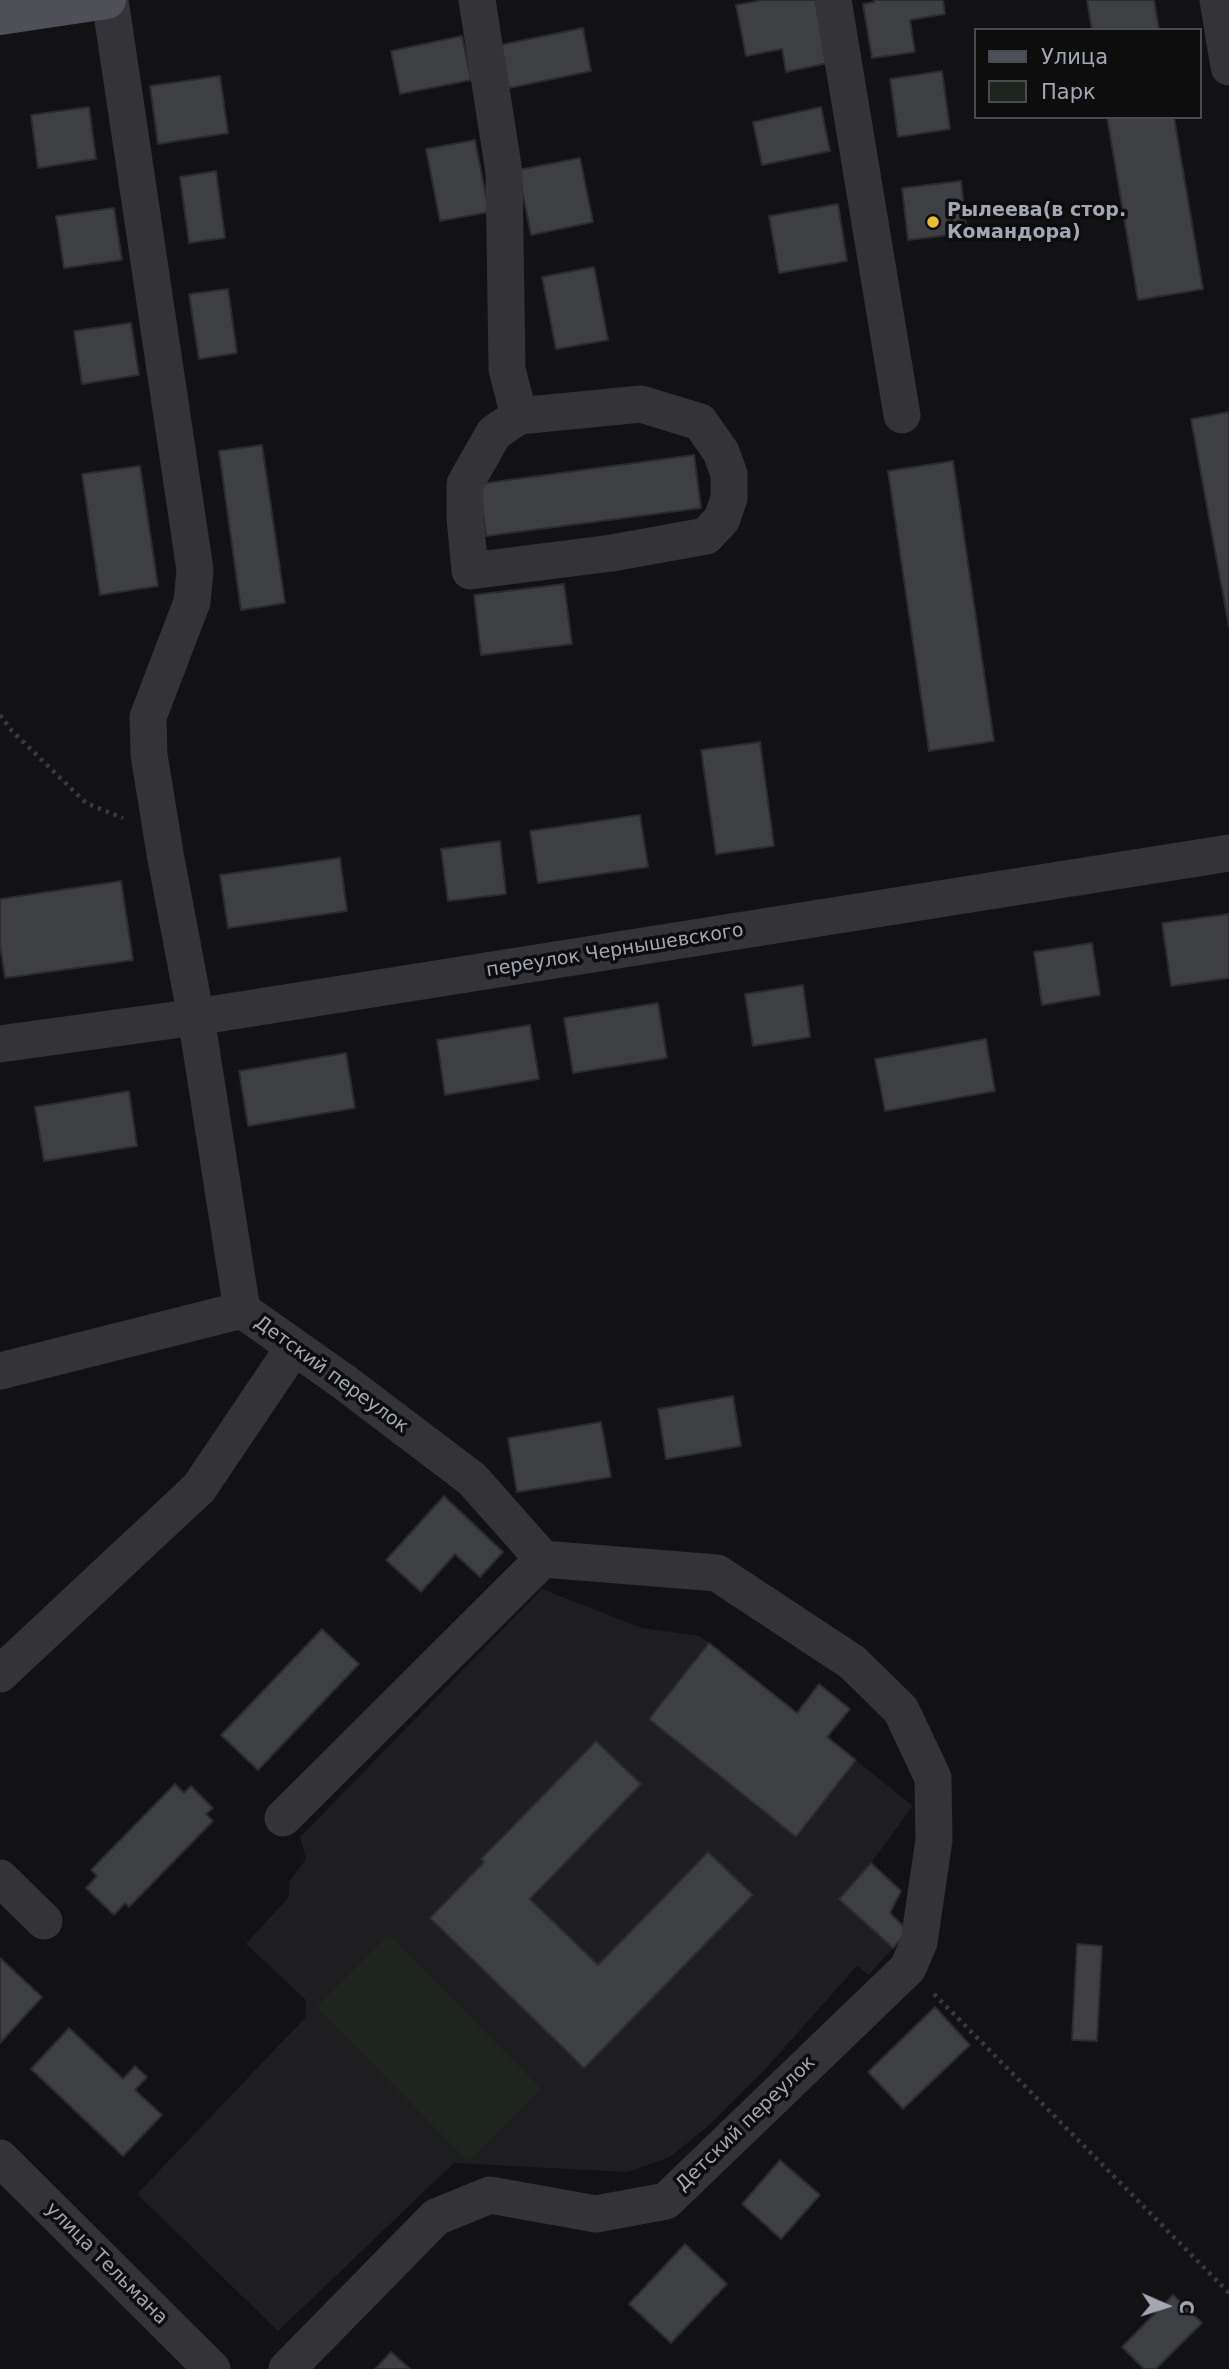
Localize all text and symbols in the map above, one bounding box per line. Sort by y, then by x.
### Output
legend [974,28,1201,119]
text: Улица [1041,45,1108,69]
text: Парк [1041,80,1096,104]
place label: Рылеева(в стор. Командора) [947,200,1126,244]
marker: Рылеева(в стор. Командора) [925,214,941,230]
street label: переулок Чернышевского [485,919,745,983]
street label: Детский переулок [250,1312,412,1438]
street label: Детский переулок [672,2052,820,2196]
street label: улица Тельмана [40,2198,172,2330]
north arrow [1131,2271,1201,2341]
text: С [1176,2300,1198,2315]

